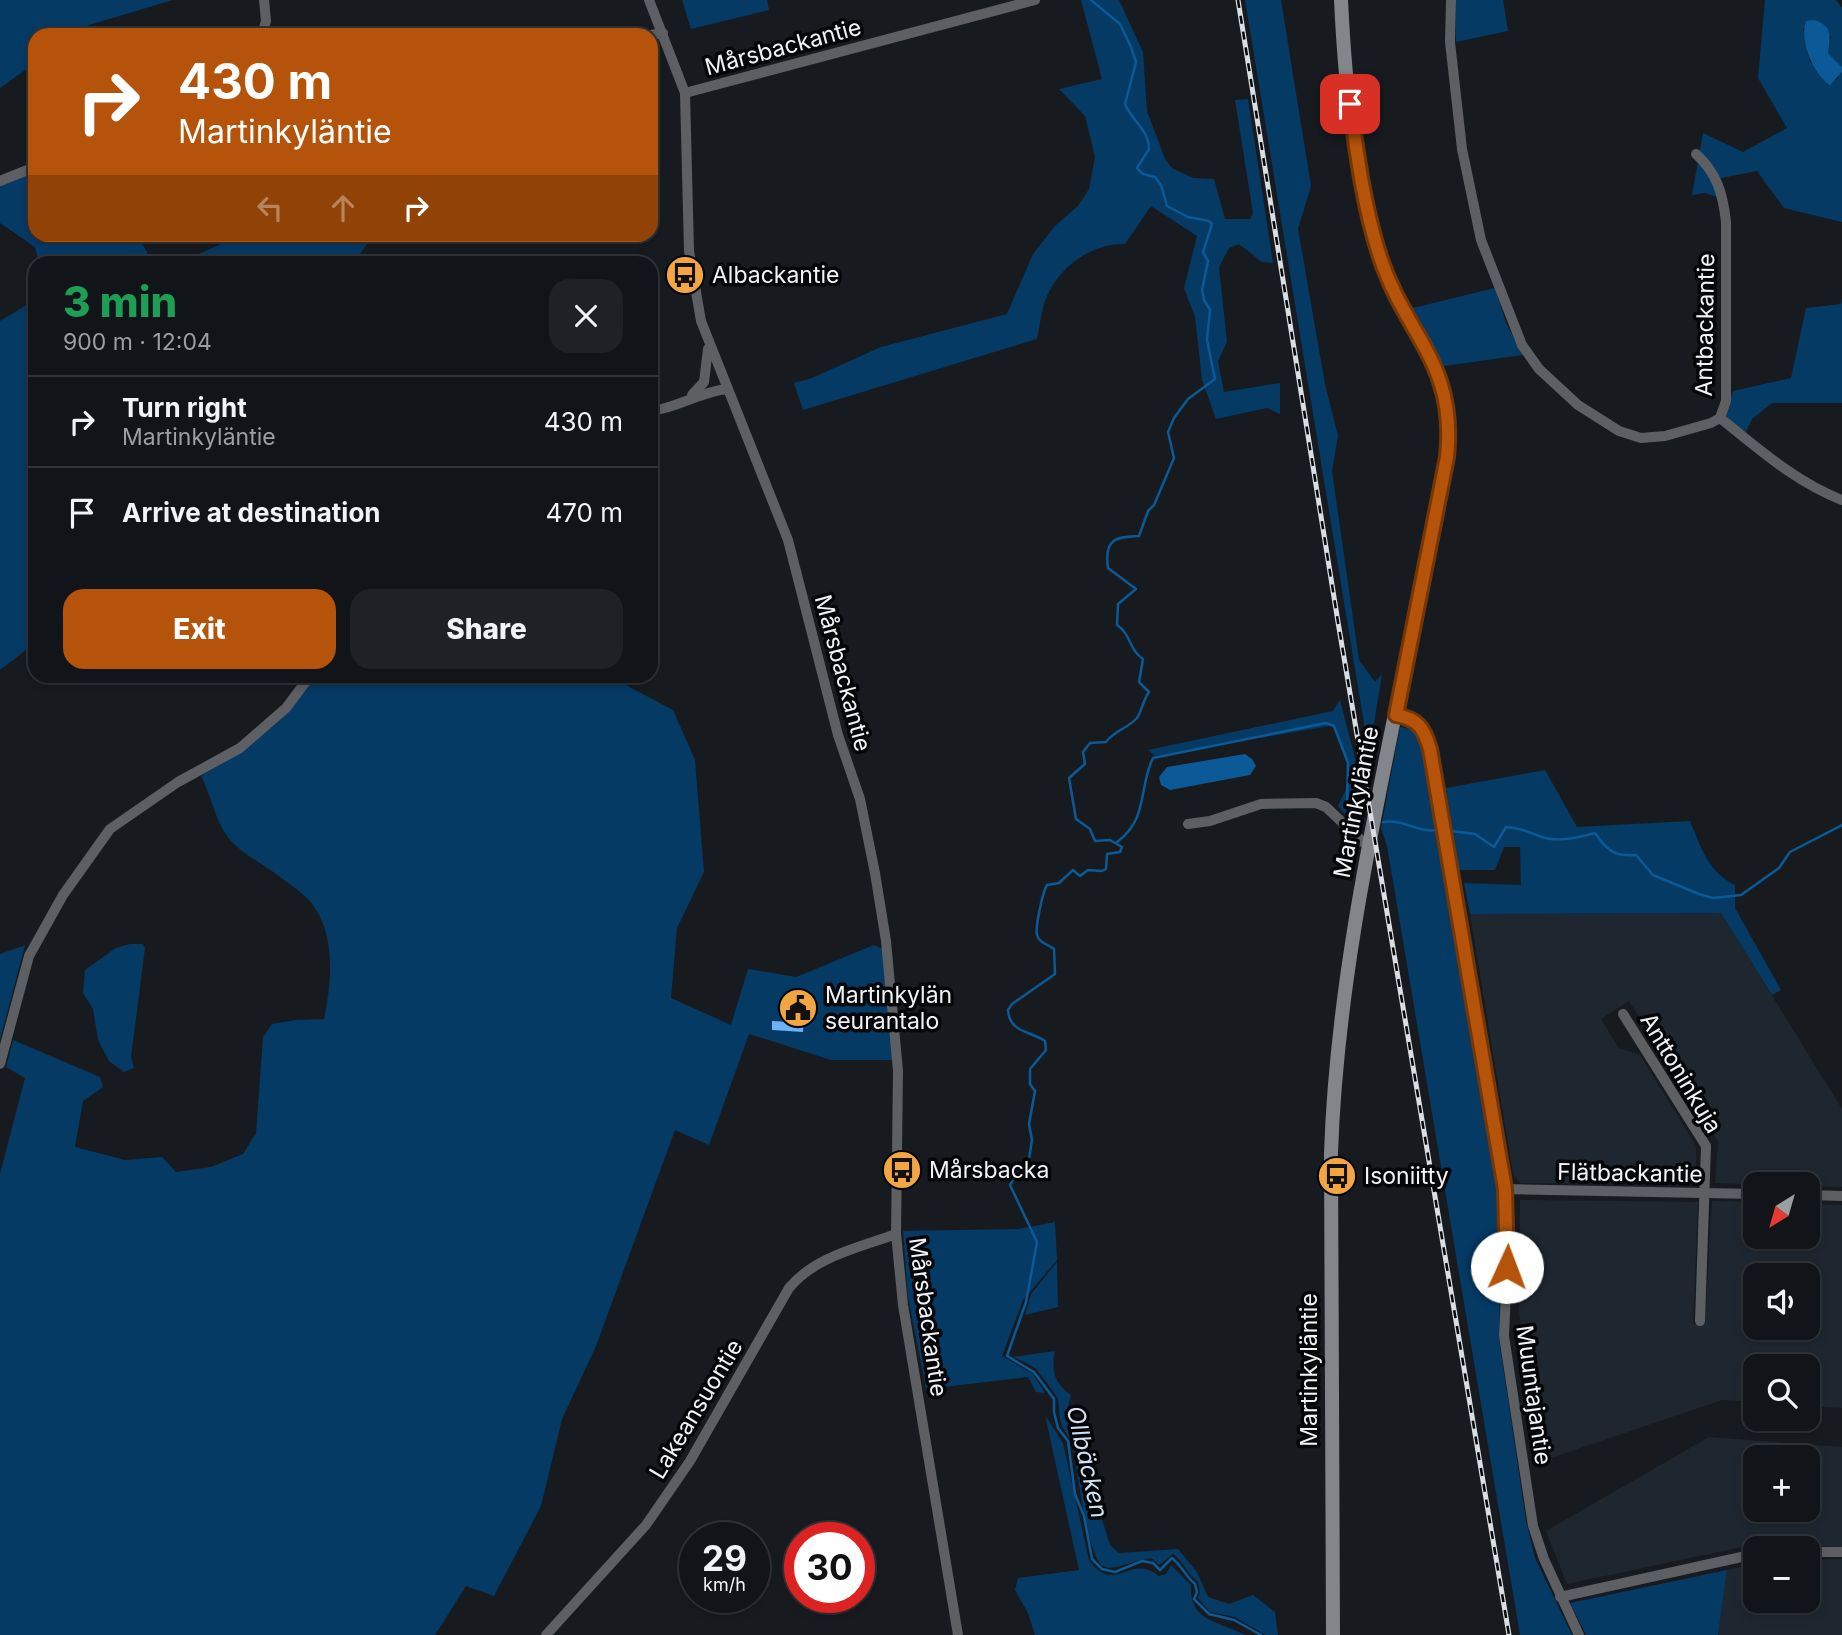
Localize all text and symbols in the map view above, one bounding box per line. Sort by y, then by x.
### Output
street label: Mårsbackantie [702,13,864,81]
text: 430 m [178,52,332,111]
icon: right [63,56,154,147]
pin [1320,74,1380,134]
icon: arrive [1331,85,1369,123]
text: Martinkyläntie [178,112,392,151]
icon: left [251,189,289,227]
icon: ahead [324,189,362,227]
icon: right [397,189,435,227]
street label: Antbackantie [1690,253,1720,397]
bus stop icon: Albackantie [664,254,706,296]
place label: Albackantie [712,261,839,289]
text: 3 min [63,276,177,327]
button: close [549,279,623,353]
text: 900 m · 12:04 [63,328,212,356]
text: Turn right [122,392,247,423]
icon: right [63,403,101,441]
text: 430 m [544,406,623,437]
text: Martinkyläntie [122,423,276,451]
icon: arrive [63,494,101,532]
text: Arrive at destination [122,497,381,528]
text: 470 m [545,497,623,528]
button: Exit [63,589,336,669]
button: Share [350,589,623,669]
street label: Mårsbackantie [809,592,877,754]
street label: Martinkyläntie [1328,724,1384,880]
place label: Martinkylän seurantalo [825,981,952,1035]
public building icon: Martinkylän seurantalo [777,987,819,1029]
street label: Anttoninkuja [1634,1008,1728,1138]
bus stop icon: Mårsbacka [881,1149,923,1191]
bus stop icon: Isoniitty [1316,1155,1358,1197]
place label: Mårsbacka [929,1156,1049,1184]
street label: Flätbackantie [1557,1158,1703,1188]
place label: Isoniitty [1364,1162,1449,1190]
north arrow [1743,1172,1820,1250]
map controls [1743,1172,1820,1613]
position arrow [1470,1230,1544,1304]
street label: Mårsbackantie [903,1236,953,1398]
button: sound [1743,1263,1820,1340]
street label: Martinkyläntie [1295,1293,1323,1447]
street label: Muuntajantie [1510,1323,1558,1467]
street label: Lakeansuontie [643,1334,749,1484]
button: search [1743,1354,1820,1431]
water label: Ollbäcken [1061,1403,1114,1521]
button: + [1743,1445,1820,1522]
speed limit sign: 30 [784,1522,875,1613]
button: − [1743,1536,1820,1613]
text: 29 [702,1537,747,1579]
text: km/h [703,1574,746,1595]

